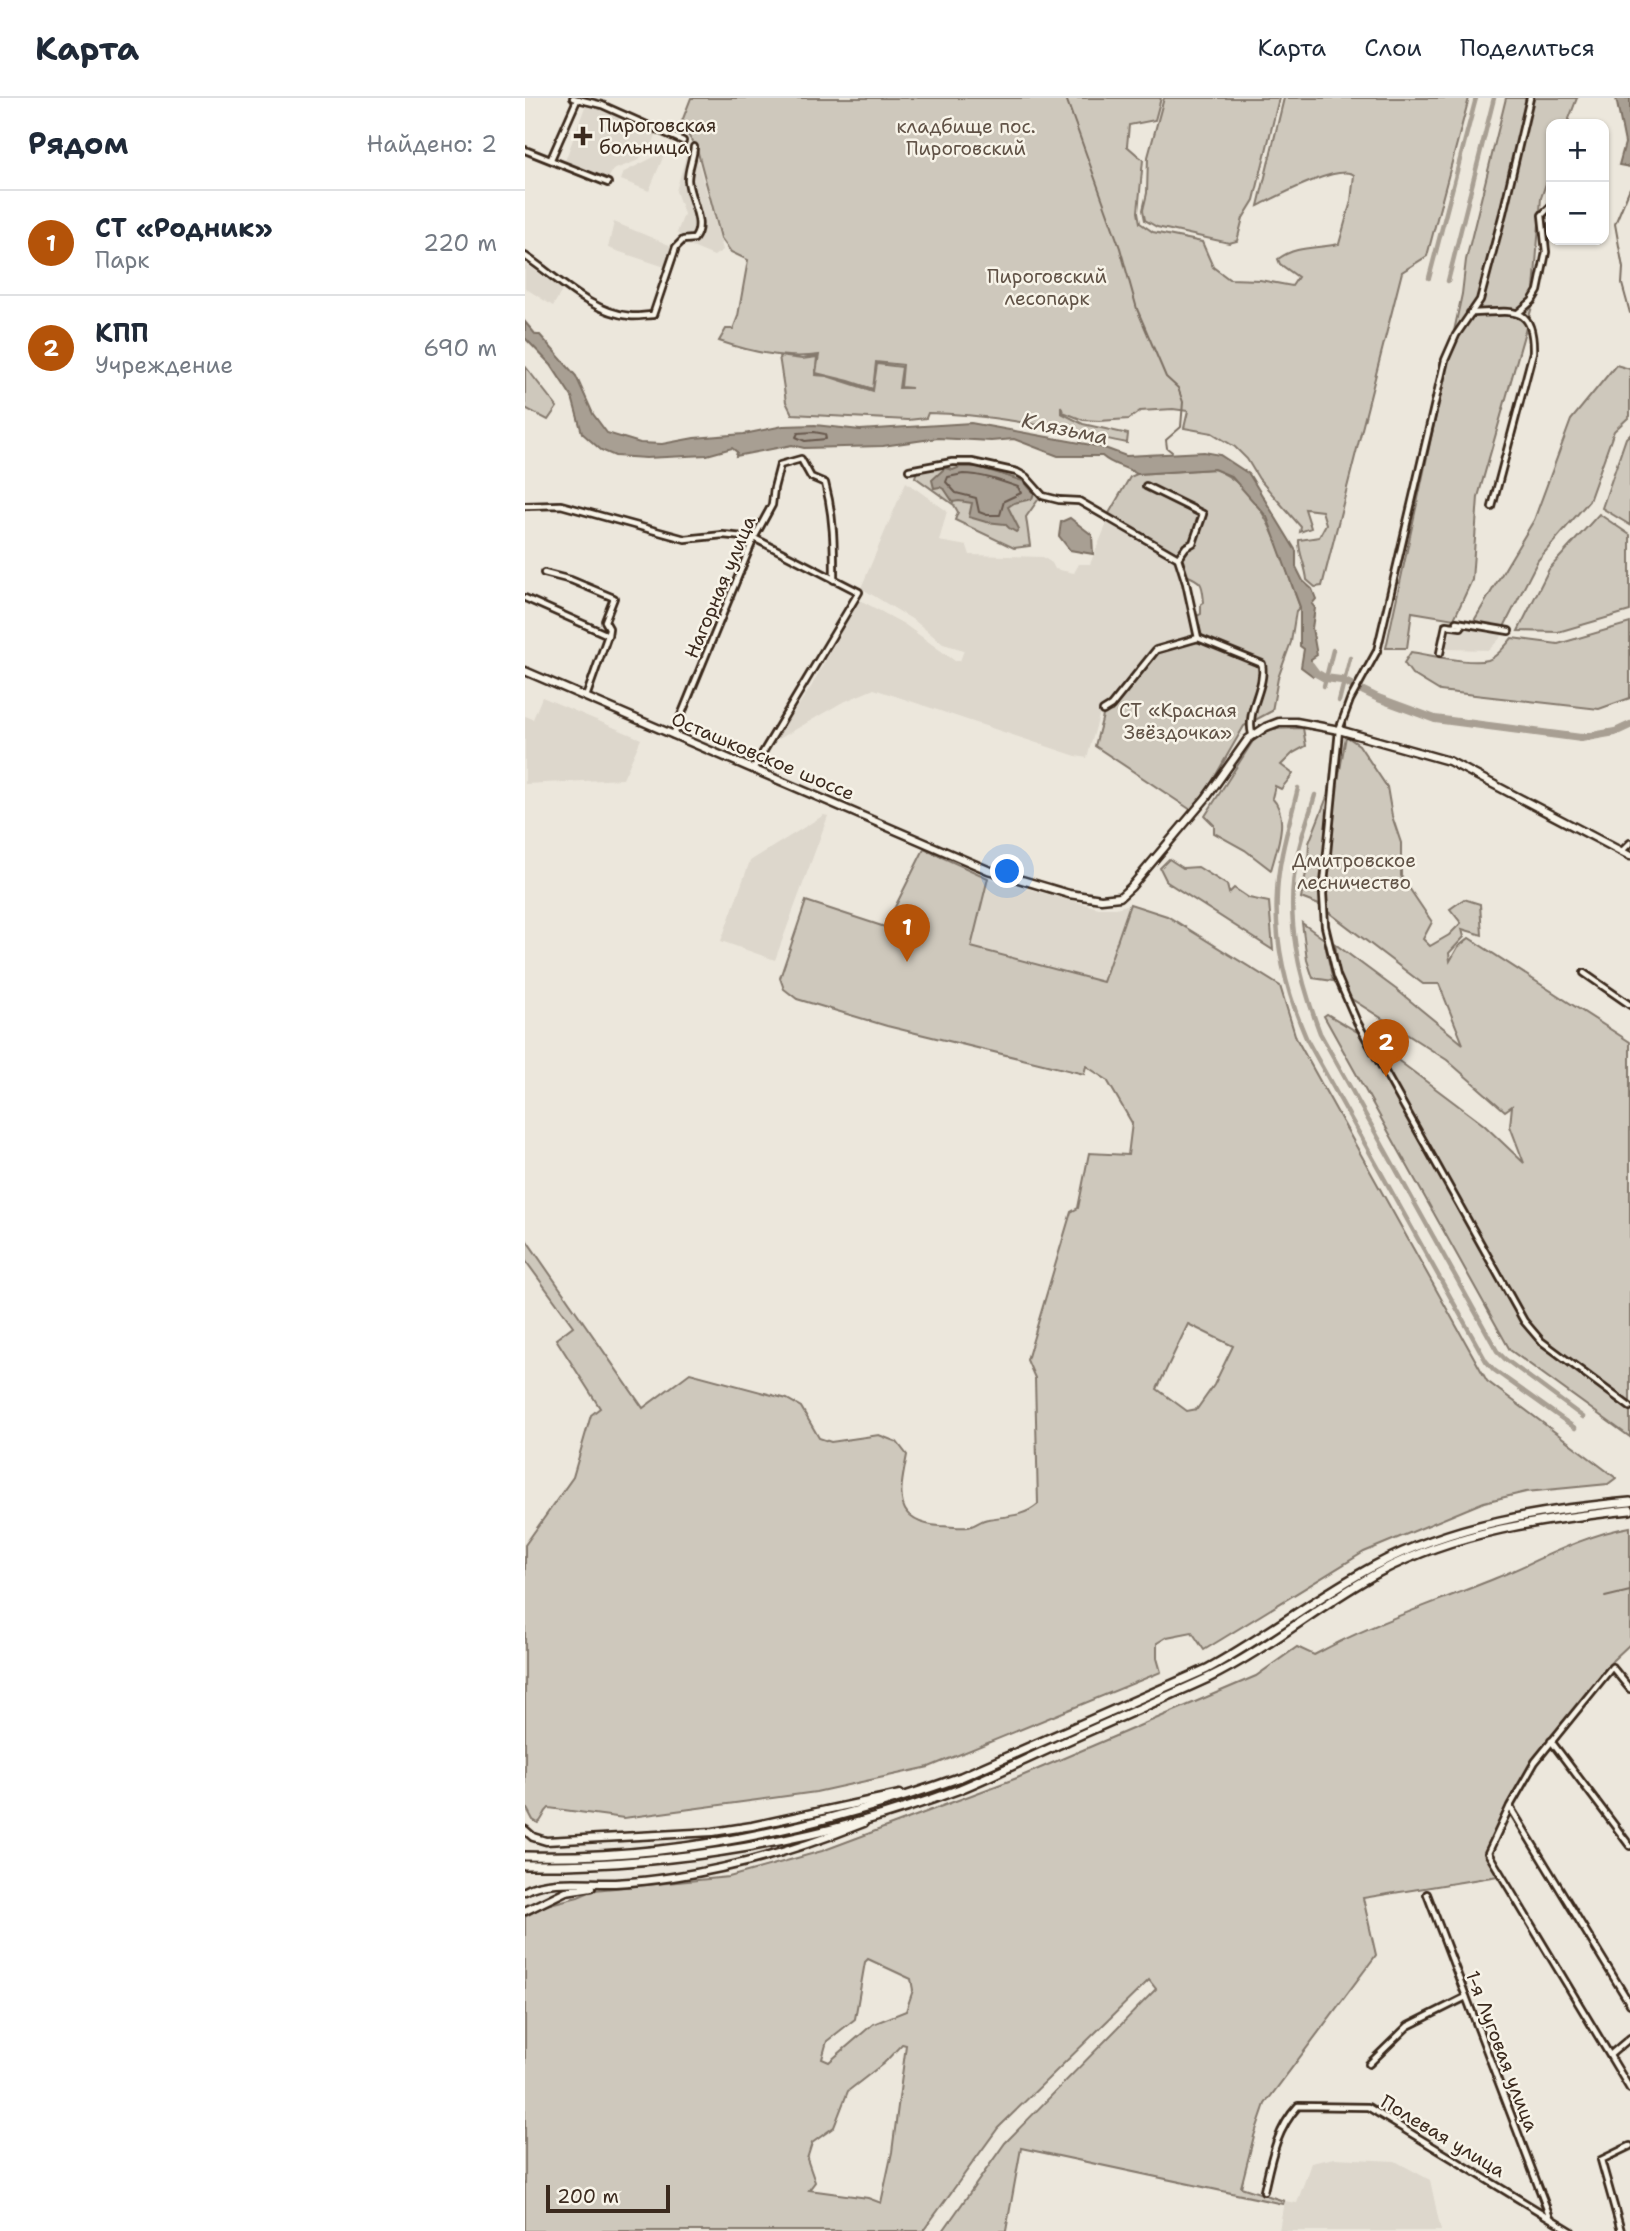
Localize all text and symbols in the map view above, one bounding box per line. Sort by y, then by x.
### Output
text: Карта [35,26,139,71]
text: Карта [1258,32,1326,64]
text: Слои [1364,32,1422,64]
text: Поделиться [1460,32,1595,64]
place label: Пироговская больница [599,113,716,160]
park label: кладбище пос. Пироговский [896,114,1036,161]
map controls [1546,119,1609,245]
button: + [1546,119,1609,182]
text: Рядом [28,123,128,164]
marker: Пироговская больница [573,126,593,146]
text: Найдено: 2 [367,129,497,159]
button: − [1546,182,1609,245]
text: СТ «Родник» [95,210,273,245]
text: 1 [46,228,56,258]
text: 220 m [423,228,497,258]
text: Парк [95,245,150,275]
park label: Пироговский лесопарк [987,264,1107,311]
text: КПП [95,315,149,350]
text: 2 [43,333,59,363]
text: 690 m [423,333,497,363]
text: Учреждение [95,350,233,380]
water label: Клязьма [1019,406,1111,452]
street label: Нагорная улица [679,512,761,662]
park label: СТ «Красная Звёздочка» [1119,698,1237,745]
street label: Осташковское шоссе [668,706,858,806]
park label: Дмитровское лесничество [1292,848,1416,895]
your location [990,854,1024,888]
pin: 1 [884,904,930,962]
pin: 2 [1363,1019,1409,1077]
street label: 1-я Луговая улица [1460,1967,1544,2135]
street label: Полевая улица [1376,2089,1510,2183]
scale bar [546,2182,670,2214]
text: 200 m [557,2184,619,2209]

